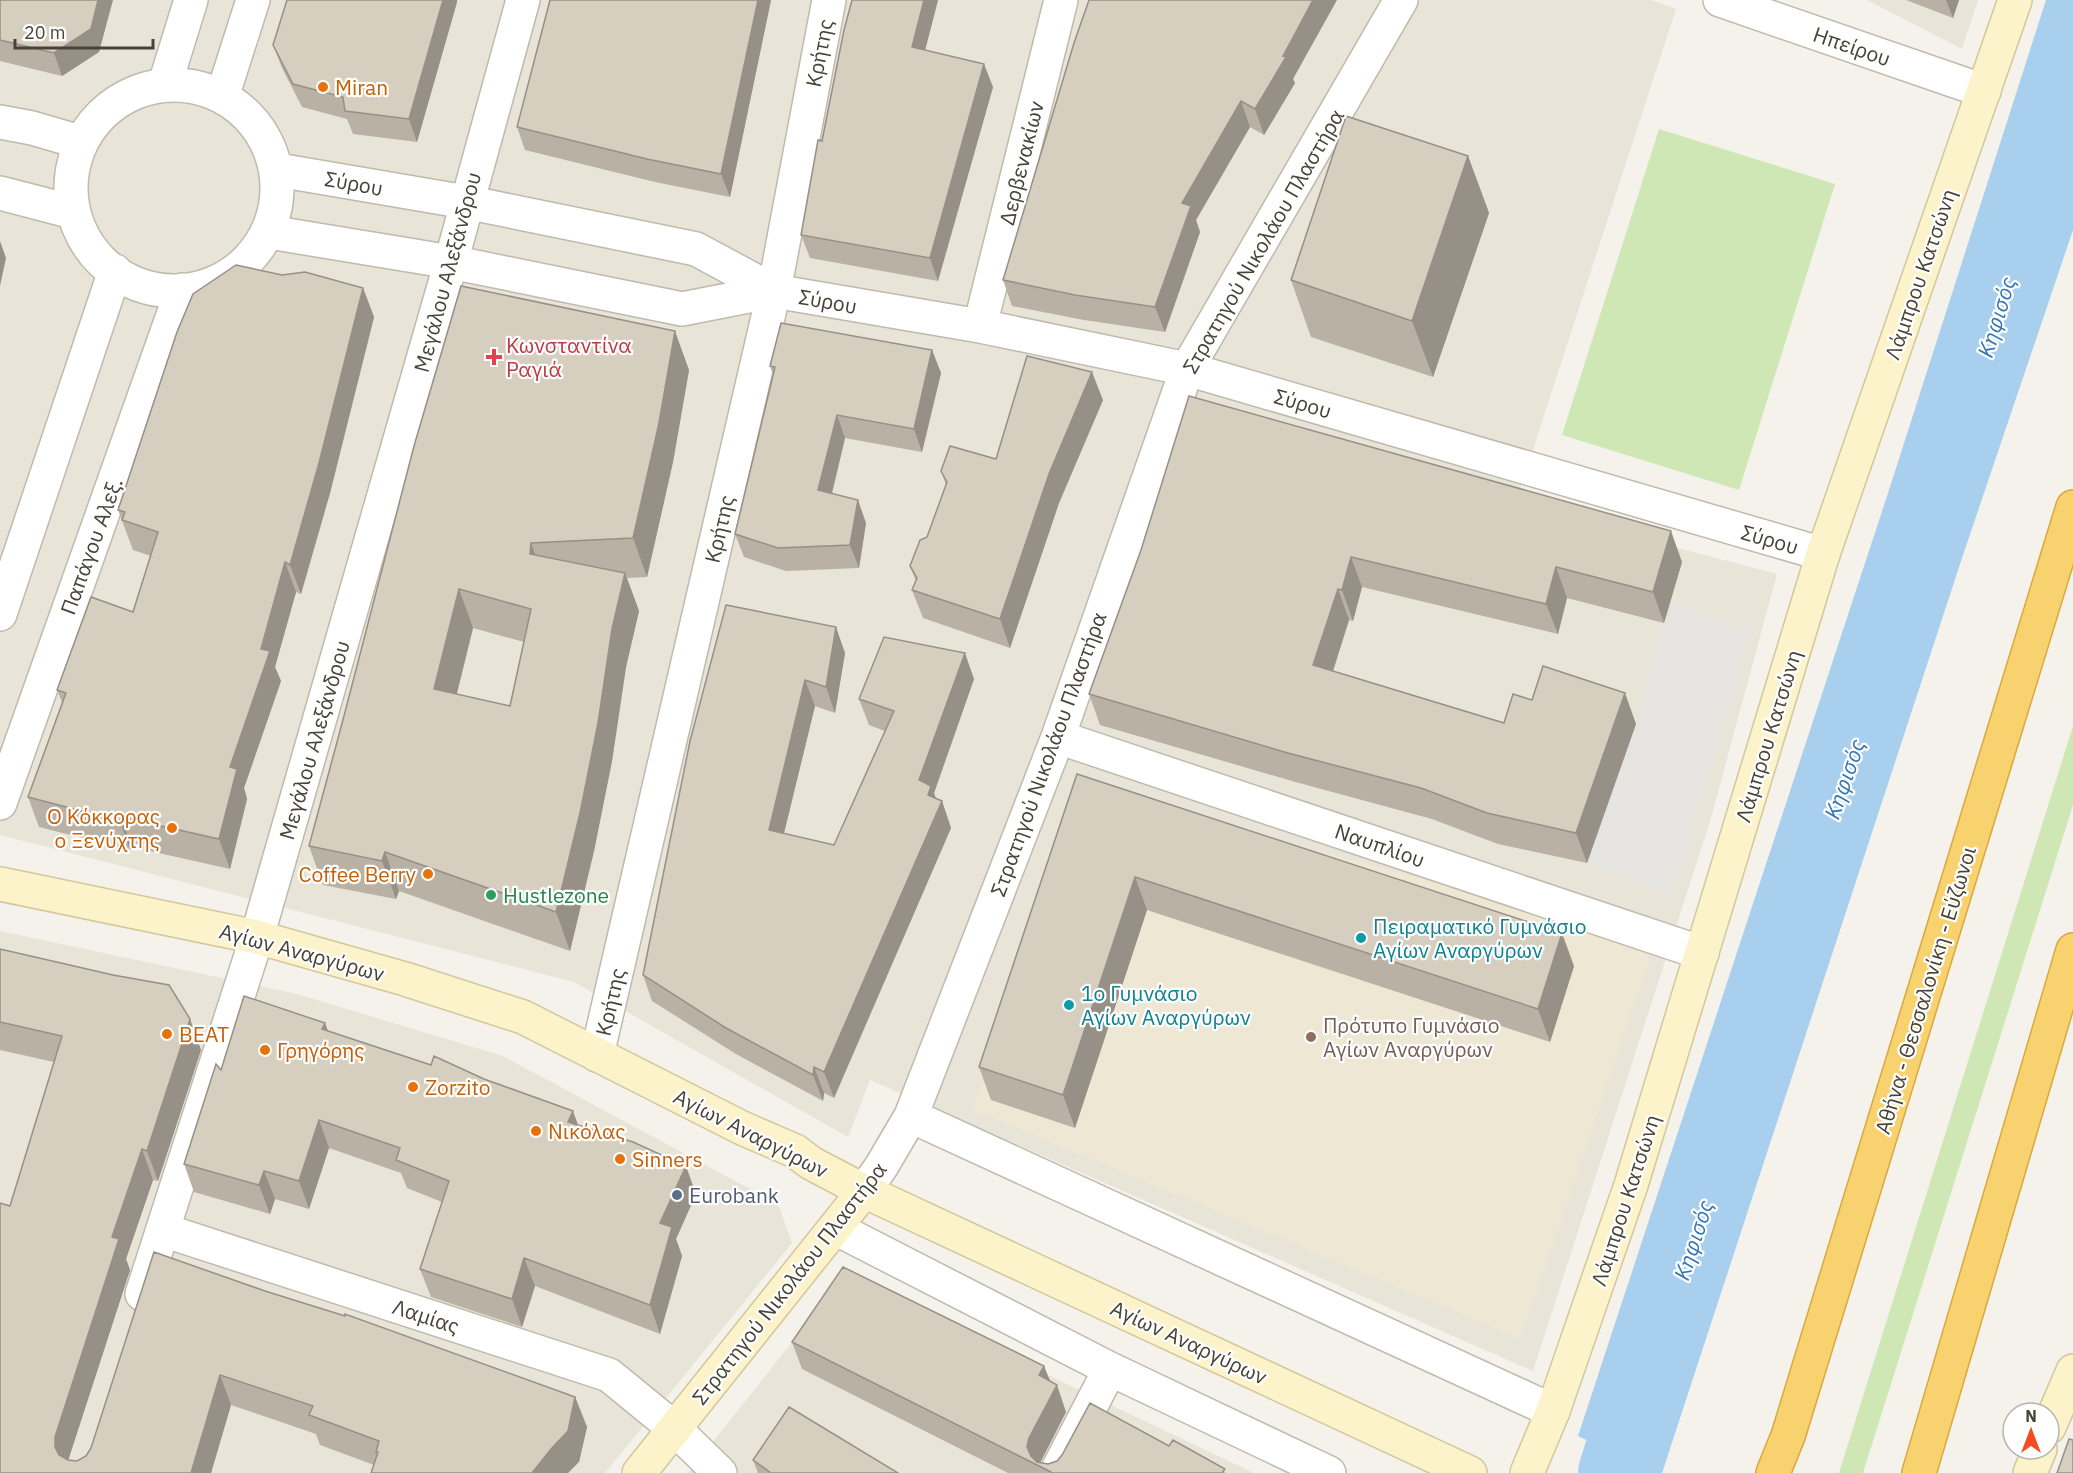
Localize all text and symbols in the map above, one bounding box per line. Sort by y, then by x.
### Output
scale bar [15,12,153,50]
street label: Κρήτης [799,17,839,89]
street label: Ηπείρου [1809,20,1895,72]
text: 20 m [24,21,66,44]
place label: Miran [335,73,388,101]
marker: Miran [316,80,330,94]
street label: Δερβενακίων [992,98,1050,228]
street label: Στρατηγού Νικολάου Πλαστήρα [1176,104,1350,378]
street label: Σύρου [323,164,385,202]
street label: Μεγάλου Αλεξάνδρου [407,169,487,375]
street label: Λάμπρου Κατσώνη [1878,185,1962,363]
water label: Κηφισός [1970,273,2022,361]
street label: Σύρου [797,282,859,320]
place label: Κωνσταντίνα Ραγιά [506,331,632,383]
marker: Κωνσταντίνα Ραγιά [487,350,501,364]
street label: Σύρου [1271,381,1335,425]
street label: Παπάγου Αλεξ. [53,474,129,618]
street label: Κρήτης [698,492,740,566]
street label: Σύρου [1738,517,1802,561]
street label: Στρατηγού Νικολάου Πλαστήρα [983,608,1113,900]
street label: Μεγάλου Αλεξάνδρου [272,637,356,843]
street label: Λάμπρου Κατσώνη [1728,646,1808,826]
water label: Κηφισός [1817,735,1871,823]
place label: Ο Κόκκορας ο Ξενύχτης [47,802,160,854]
street label: Ναυπλίου [1331,817,1429,873]
marker: Ο Κόκκορας ο Ξενύχτης [165,821,179,835]
street label: Αθήνα - Θεσσαλονίκη - Εύζωνοι [1868,843,1982,1137]
place label: Coffee Berry [298,860,417,888]
marker: Coffee Berry [421,867,435,881]
place label: Hustlezone [503,881,609,909]
marker: Hustlezone [484,888,498,902]
place label: Πειραματικό Γυμνάσιο Αγίων Αναργύρων [1373,912,1586,964]
street label: Αγίων Αναργύρων [216,917,388,988]
marker: Πειραματικό Γυμνάσιο Αγίων Αναργύρων [1354,931,1368,945]
street label: Κρήτης [589,965,631,1039]
place label: 1ο Γυμνάσιο Αγίων Αναργύρων [1081,979,1251,1031]
marker: 1ο Γυμνάσιο Αγίων Αναργύρων [1062,998,1076,1012]
place label: Πρότυπο Γυμνάσιο Αγίων Αναργύρων [1323,1011,1499,1063]
place label: ΒΕΑΤ [179,1020,229,1048]
marker: ΒΕΑΤ [160,1027,174,1041]
marker: Πρότυπο Γυμνάσιο Αγίων Αναργύρων [1304,1030,1318,1044]
place label: Γρηγόρης [277,1036,365,1064]
marker: Γρηγόρης [258,1043,272,1057]
place label: Zorzito [425,1073,491,1101]
marker: Zorzito [406,1080,420,1094]
street label: Αγίων Αναργύρων [669,1082,833,1184]
street label: Λάμπρου Κατσώνη [1584,1111,1666,1289]
place label: Νικόλας [548,1117,625,1145]
marker: Νικόλας [529,1124,543,1138]
place label: Sinners [632,1145,703,1173]
marker: Sinners [613,1152,627,1166]
street label: Στρατηγού Νικολάου Πλαστήρα [685,1156,893,1410]
place label: Eurobank [689,1181,779,1209]
marker: Eurobank [670,1188,684,1202]
water label: Κηφισός [1666,1196,1720,1284]
street label: Λαμίας [389,1292,463,1340]
street label: Αγίων Αναργύρων [1106,1293,1272,1391]
north arrow [2001,1401,2061,1461]
text: N [2025,1406,2037,1426]

